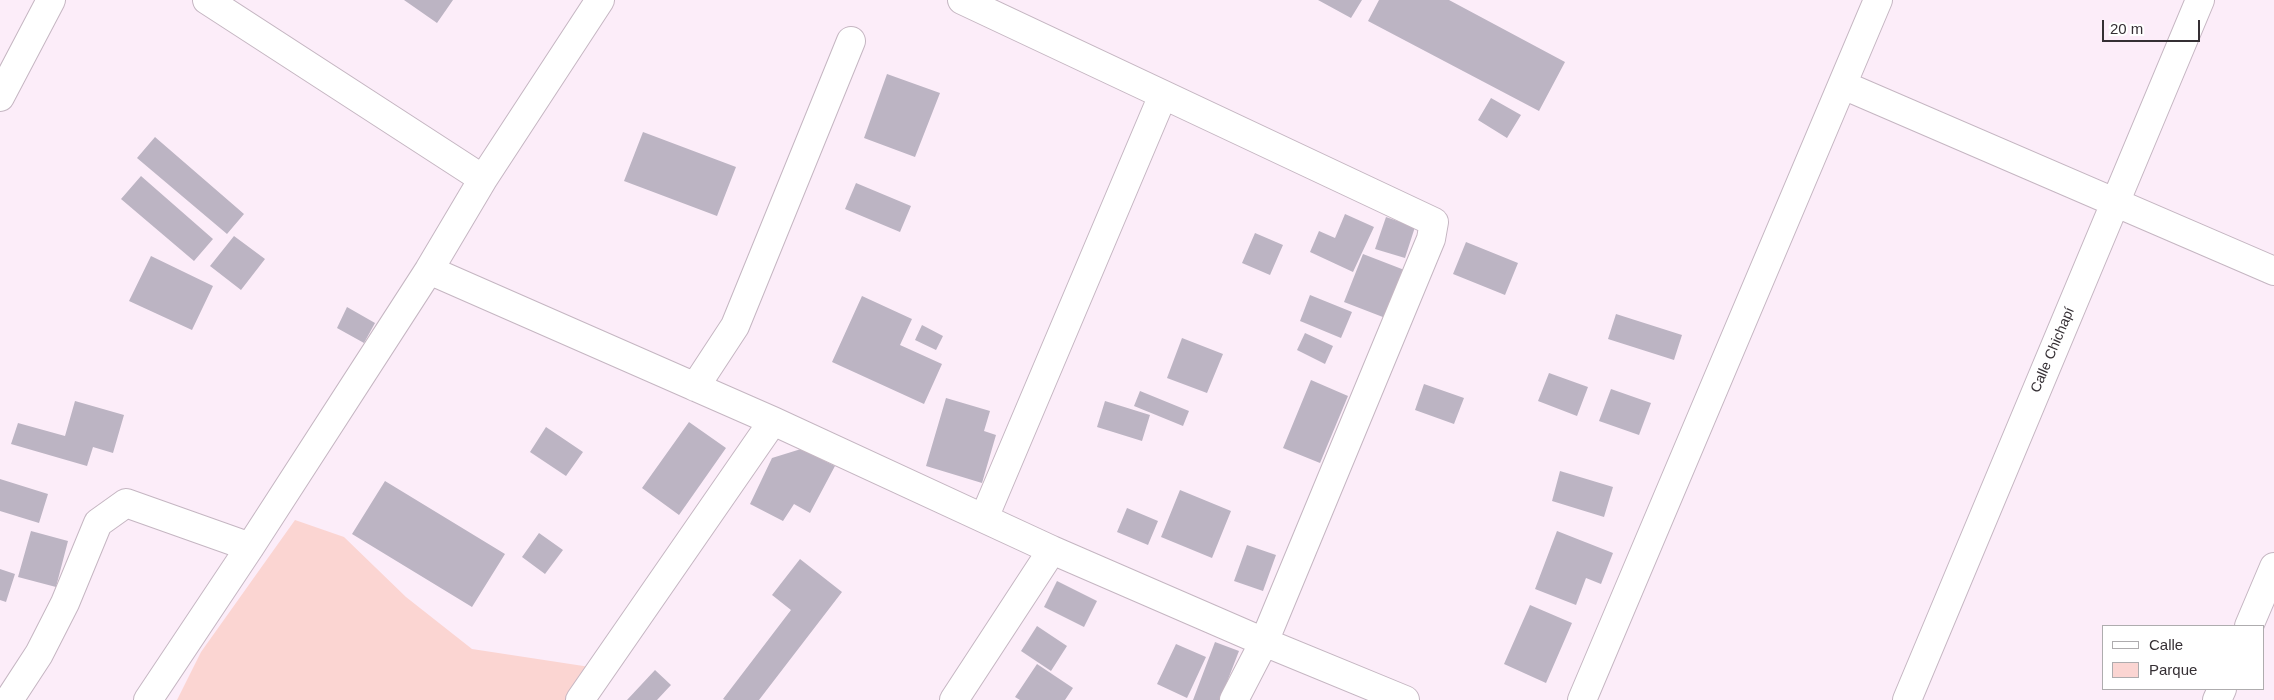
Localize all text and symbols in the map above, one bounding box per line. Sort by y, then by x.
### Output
scale bar [2104,10,2202,42]
text: 20 m [2110,20,2143,37]
street label: Calle Chichapí [2027,305,2079,395]
legend [2102,625,2264,690]
text: Calle [2149,636,2183,653]
text: Parque [2149,661,2197,678]

